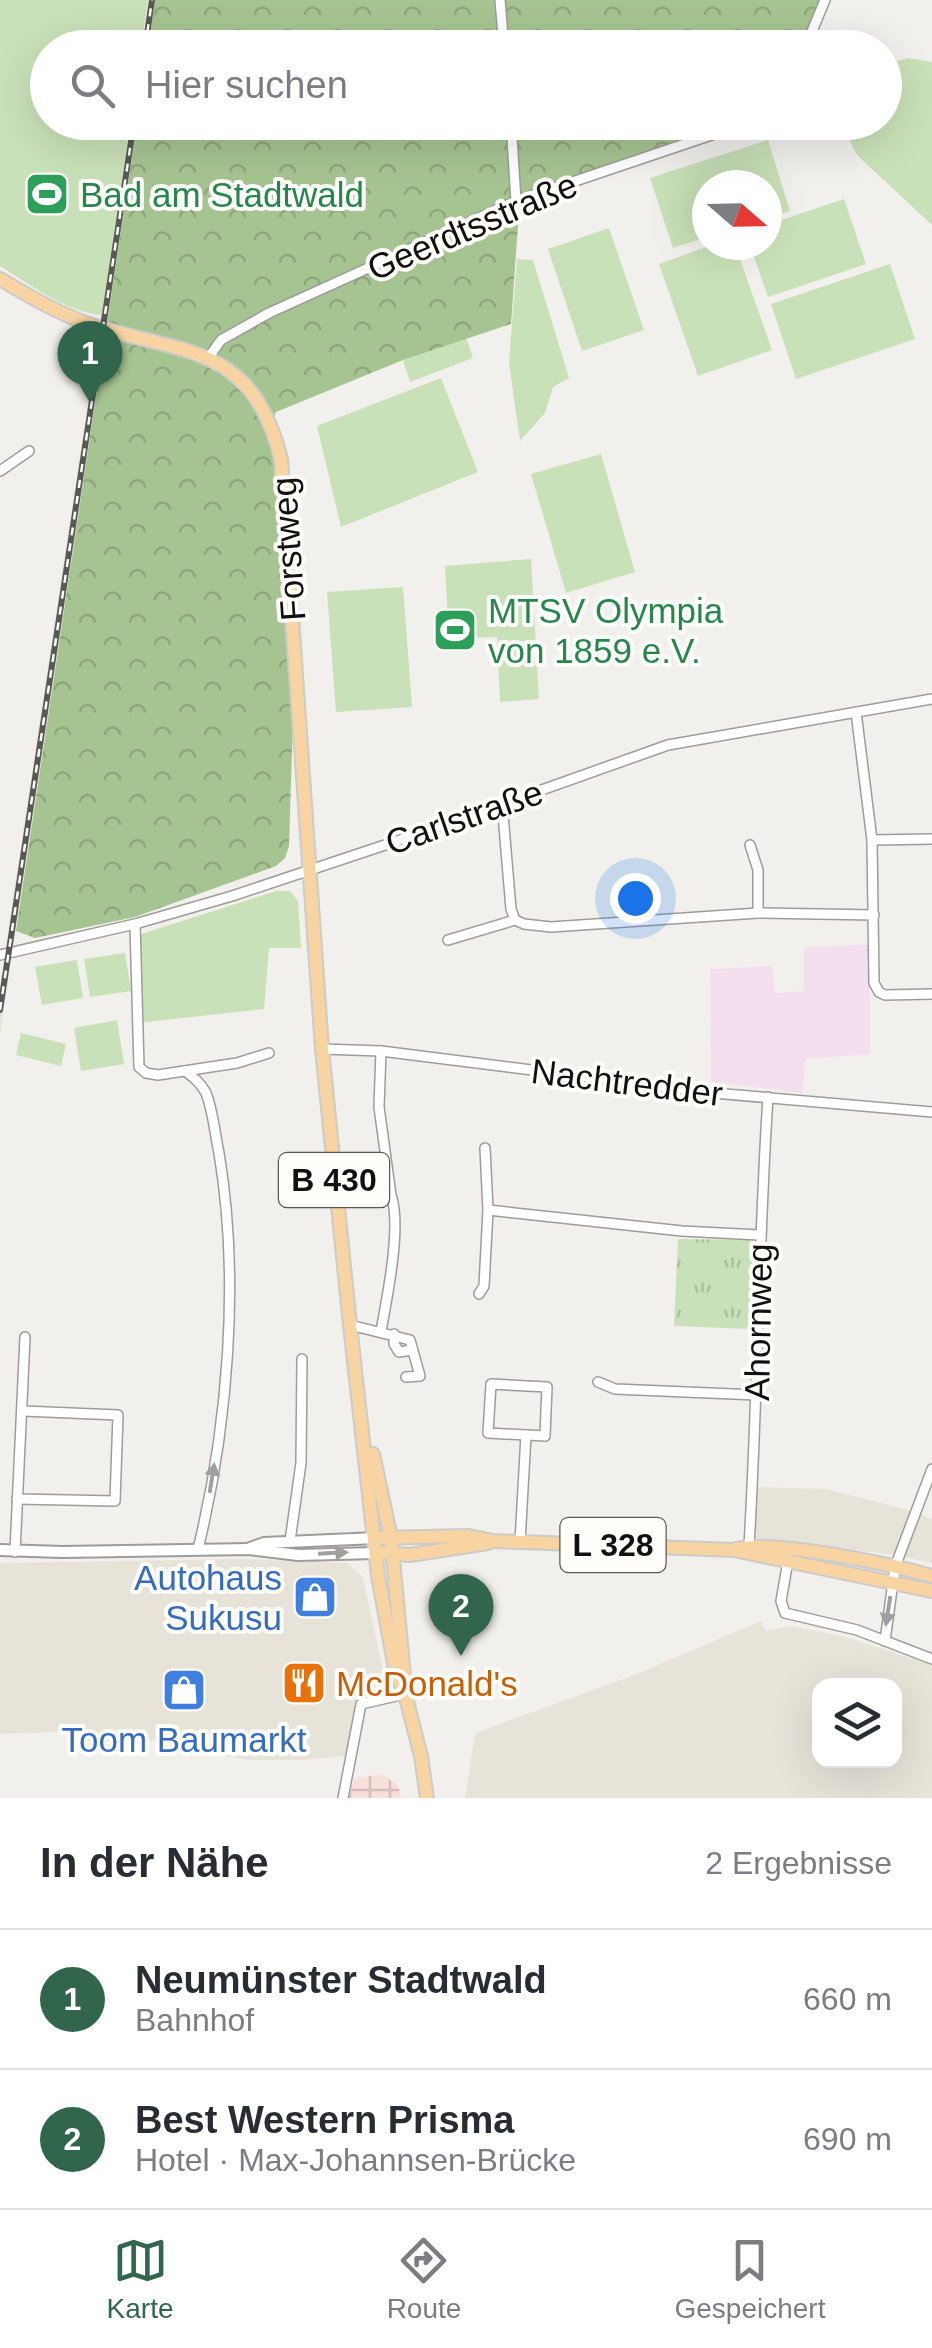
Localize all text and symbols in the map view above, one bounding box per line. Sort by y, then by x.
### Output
search box [30,30,902,140]
icon: search [65,58,120,113]
text: Hier suchen [145,64,348,106]
street label: Geerdtsstraße [361,164,583,288]
north arrow [692,170,782,260]
sports icon: Bad am Stadtwald [24,171,70,217]
place label: Bad am Stadtwald [80,175,364,214]
pin: 1 [58,320,122,403]
street label: Forstweg [264,476,312,622]
place label: MTSV Olympia von 1859 e.V. [488,591,724,670]
sports icon: MTSV Olympia von 1859 e.V. [432,607,478,653]
street label: Carlstraße [380,772,548,862]
your location [610,873,661,924]
street label: Nachtredder [529,1051,725,1113]
road number: B 430 [279,1153,389,1207]
street label: Ahornweg [737,1243,779,1401]
one-way arrow [204,1462,220,1493]
road number: L 328 [560,1518,666,1572]
one-way arrow [317,1545,349,1561]
place label: Autohaus Sukusu [134,1558,282,1637]
shop icon: Autohaus Sukusu [292,1574,338,1620]
pin: 2 [428,1574,494,1656]
one-way arrow [880,1596,895,1627]
restaurant icon: McDonald's [281,1660,327,1706]
place label: McDonald's [336,1664,518,1703]
shop icon: Toom Baumarkt [161,1667,207,1713]
map controls [812,1678,902,1768]
button: layers [812,1678,902,1768]
place label: Toom Baumarkt [61,1720,307,1759]
text: In der Nähe [40,1839,269,1886]
text: 2 Ergebnisse [705,1845,892,1881]
text: Neumünster Stadtwald [135,1959,547,2001]
text: 1 [64,1981,81,2017]
text: 660 m [803,1981,892,2017]
text: Bahnhof [135,2002,254,2038]
text: Best Western Prisma [135,2099,514,2141]
text: 2 [64,2121,81,2157]
text: 690 m [803,2121,892,2157]
text: Hotel · Max-Johannsen-Brücke [135,2142,576,2178]
tab: Karte [107,2233,174,2325]
tab: Route [387,2233,461,2325]
tab: Gespeichert [674,2233,825,2325]

